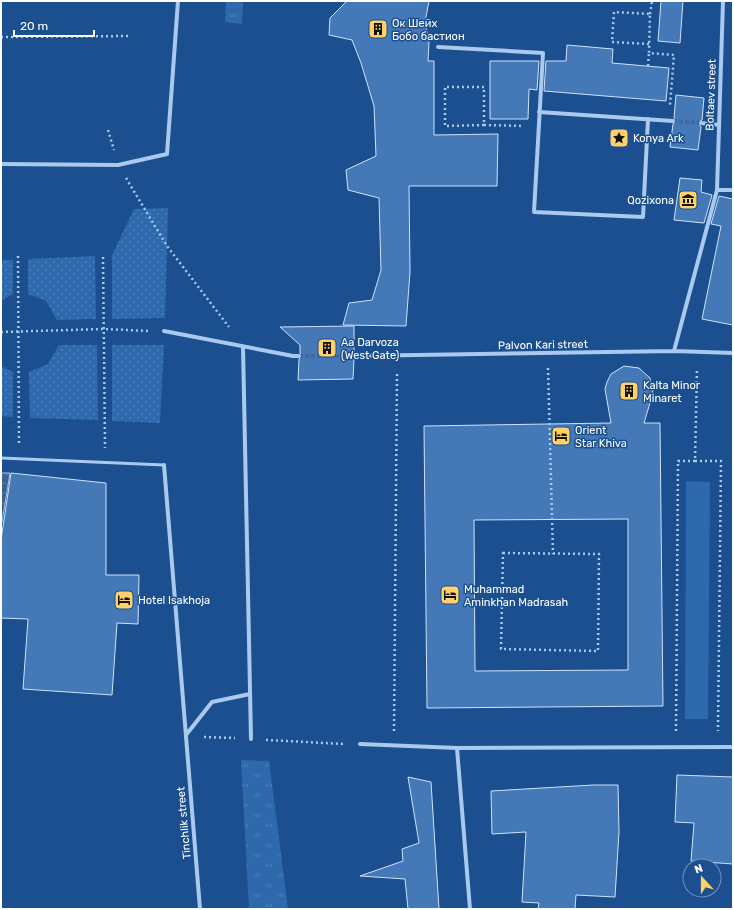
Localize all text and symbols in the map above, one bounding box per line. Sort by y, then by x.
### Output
scale bar [14,12,94,38]
place label: Ок Шейх Бобо бастион [392,17,465,43]
building icon: Ок Шейх Бобо бастион [367,18,389,40]
text: 20 m [20,19,48,33]
street label: Boltaev street [703,58,719,131]
place icon: Konya Ark [608,127,630,149]
place label: Konya Ark [633,132,684,145]
museum icon: Qozixona [677,189,699,211]
place label: Qozixona [627,194,674,207]
place label: Aa Darvoza (West Gate) [341,336,400,362]
building icon: Aa Darvoza (West Gate) [316,337,338,359]
street label: Palvon Kari street [498,338,589,352]
place label: Kalta Minor Minaret [643,379,701,405]
building icon: Kalta Minor Minaret [618,380,640,402]
place label: Orient Star Khiva [575,424,627,450]
hotel icon: Orient Star Khiva [550,425,572,447]
place label: Muhammad Aminkhan Madrasah [464,583,568,609]
hotel icon: Muhammad Aminkhan Madrasah [439,584,461,606]
hotel icon: Hotel Isakhoja [113,589,135,611]
place label: Hotel Isakhoja [138,594,210,607]
street label: Tinchlik street [174,786,194,860]
north arrow [682,858,722,898]
text: N [693,862,705,877]

